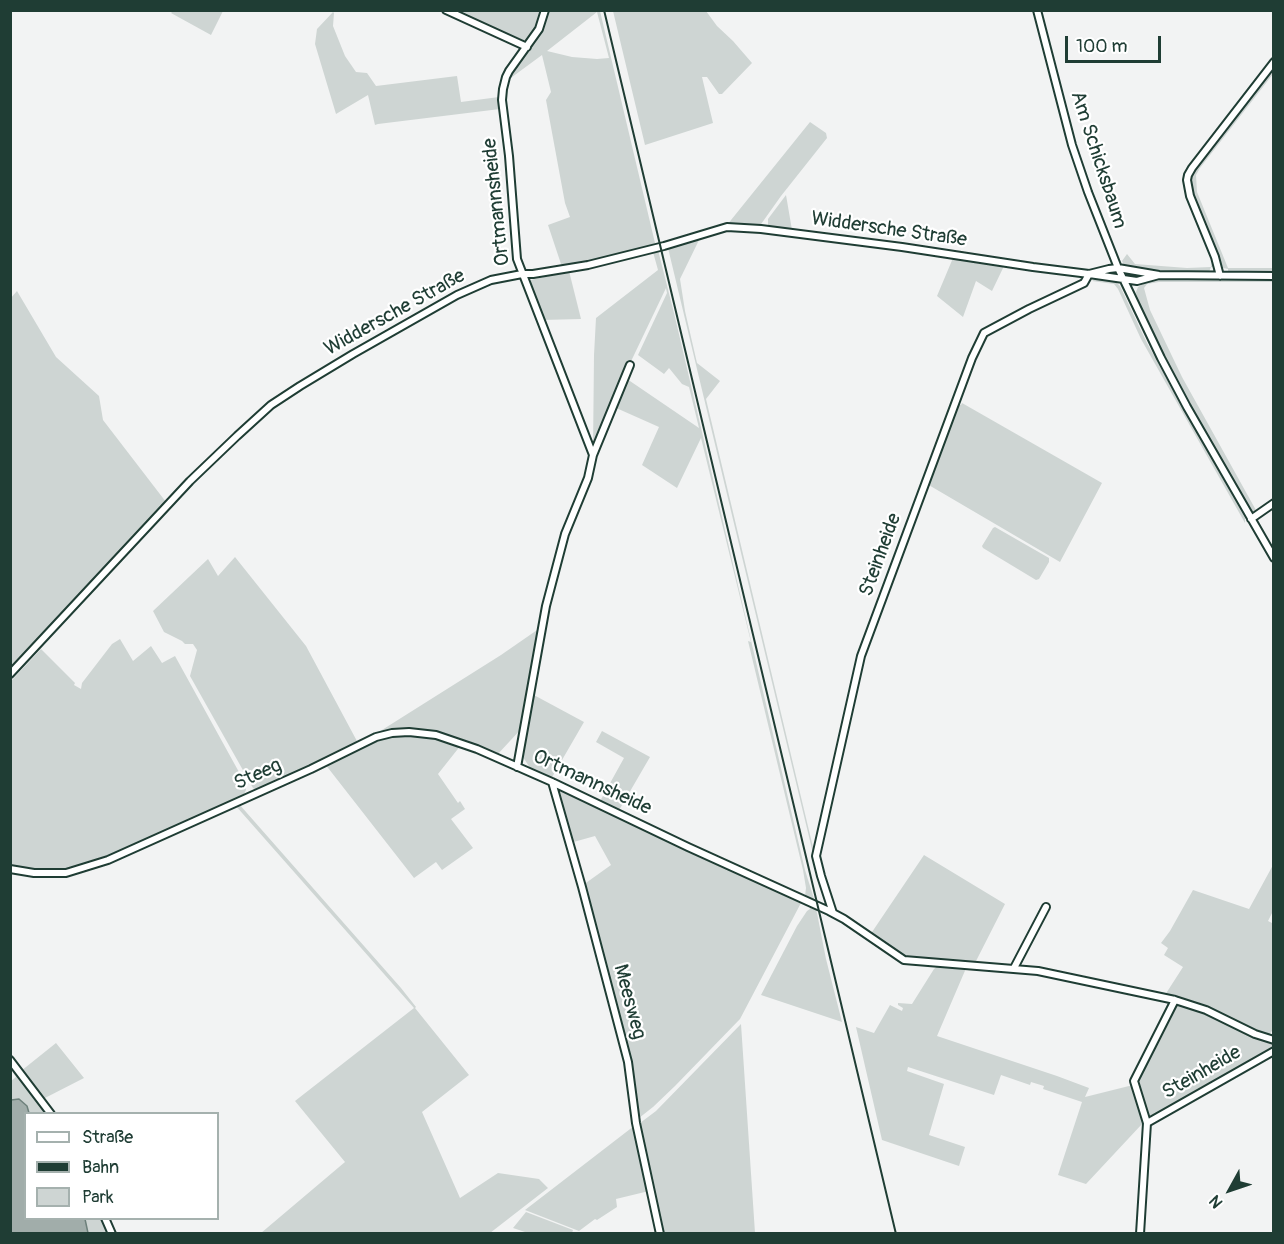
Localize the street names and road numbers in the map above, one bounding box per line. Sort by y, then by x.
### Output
street label: Am Schicksbaum [1064,88,1132,232]
street label: Ortmannsheide [478,137,516,267]
street label: Widdersche Straße [810,207,968,253]
street label: Widdersche Straße [321,264,469,362]
street label: Steinheide [855,510,907,600]
street label: Ortmannsheide [529,745,655,821]
street label: Steeg [231,754,285,796]
street label: Meesweg [608,962,650,1042]
street label: Steinheide [1158,1041,1246,1105]

